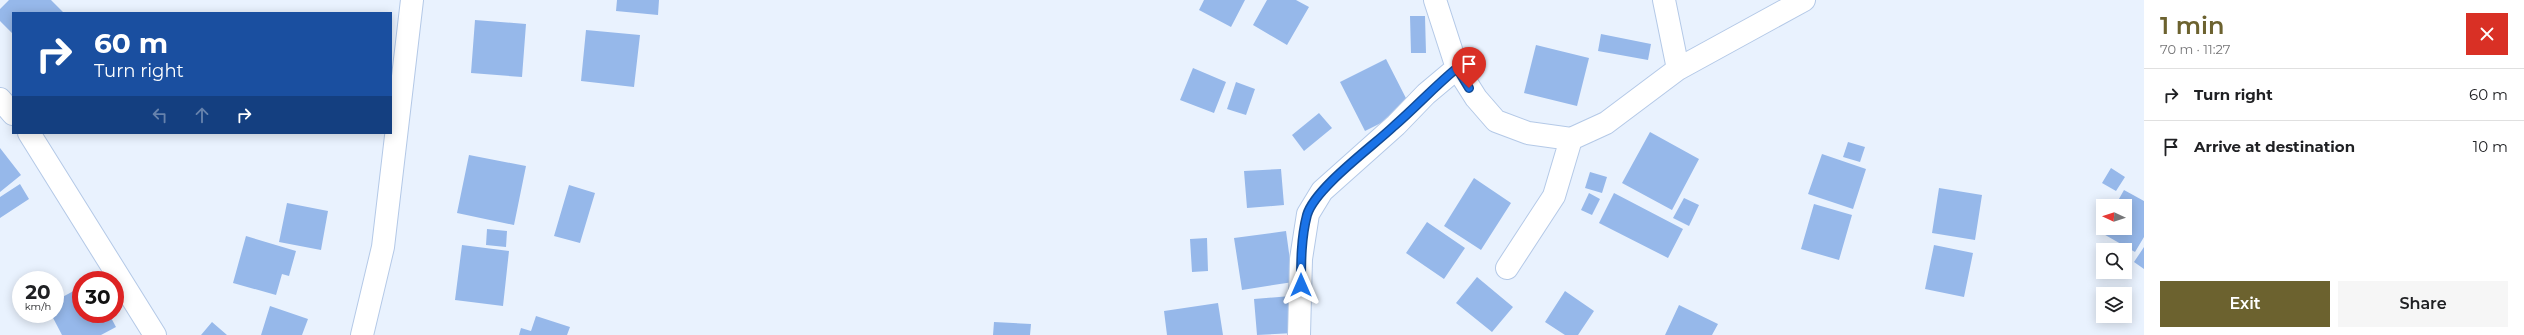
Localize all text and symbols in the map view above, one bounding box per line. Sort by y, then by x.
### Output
text: 1 min [2160,11,2224,40]
button: close [2466,13,2508,55]
text: 60 m [94,26,168,60]
icon: right [28,28,80,80]
text: 70 m · 11:27 [2160,41,2230,57]
pin [1452,47,1486,88]
icon: arrive [1458,53,1480,75]
text: Turn right [94,60,184,82]
icon: right [2160,84,2182,106]
text: Turn right [2194,85,2273,104]
text: 60 m [2469,85,2508,104]
icon: left [149,104,171,126]
icon: ahead [191,104,213,126]
icon: right [233,104,255,126]
icon: arrive [2160,136,2182,158]
text: Arrive at destination [2194,137,2355,156]
text: 10 m [2473,137,2508,156]
north arrow [2096,199,2132,235]
map controls [2096,199,2132,323]
button: search [2096,243,2132,279]
position arrow [1280,264,1322,306]
speed limit sign: 30 [72,271,124,323]
text: 20 [25,280,51,304]
button: Exit [2160,281,2330,327]
button: Share [2338,281,2508,327]
button: layers [2096,287,2132,323]
text: km/h [25,300,51,313]

